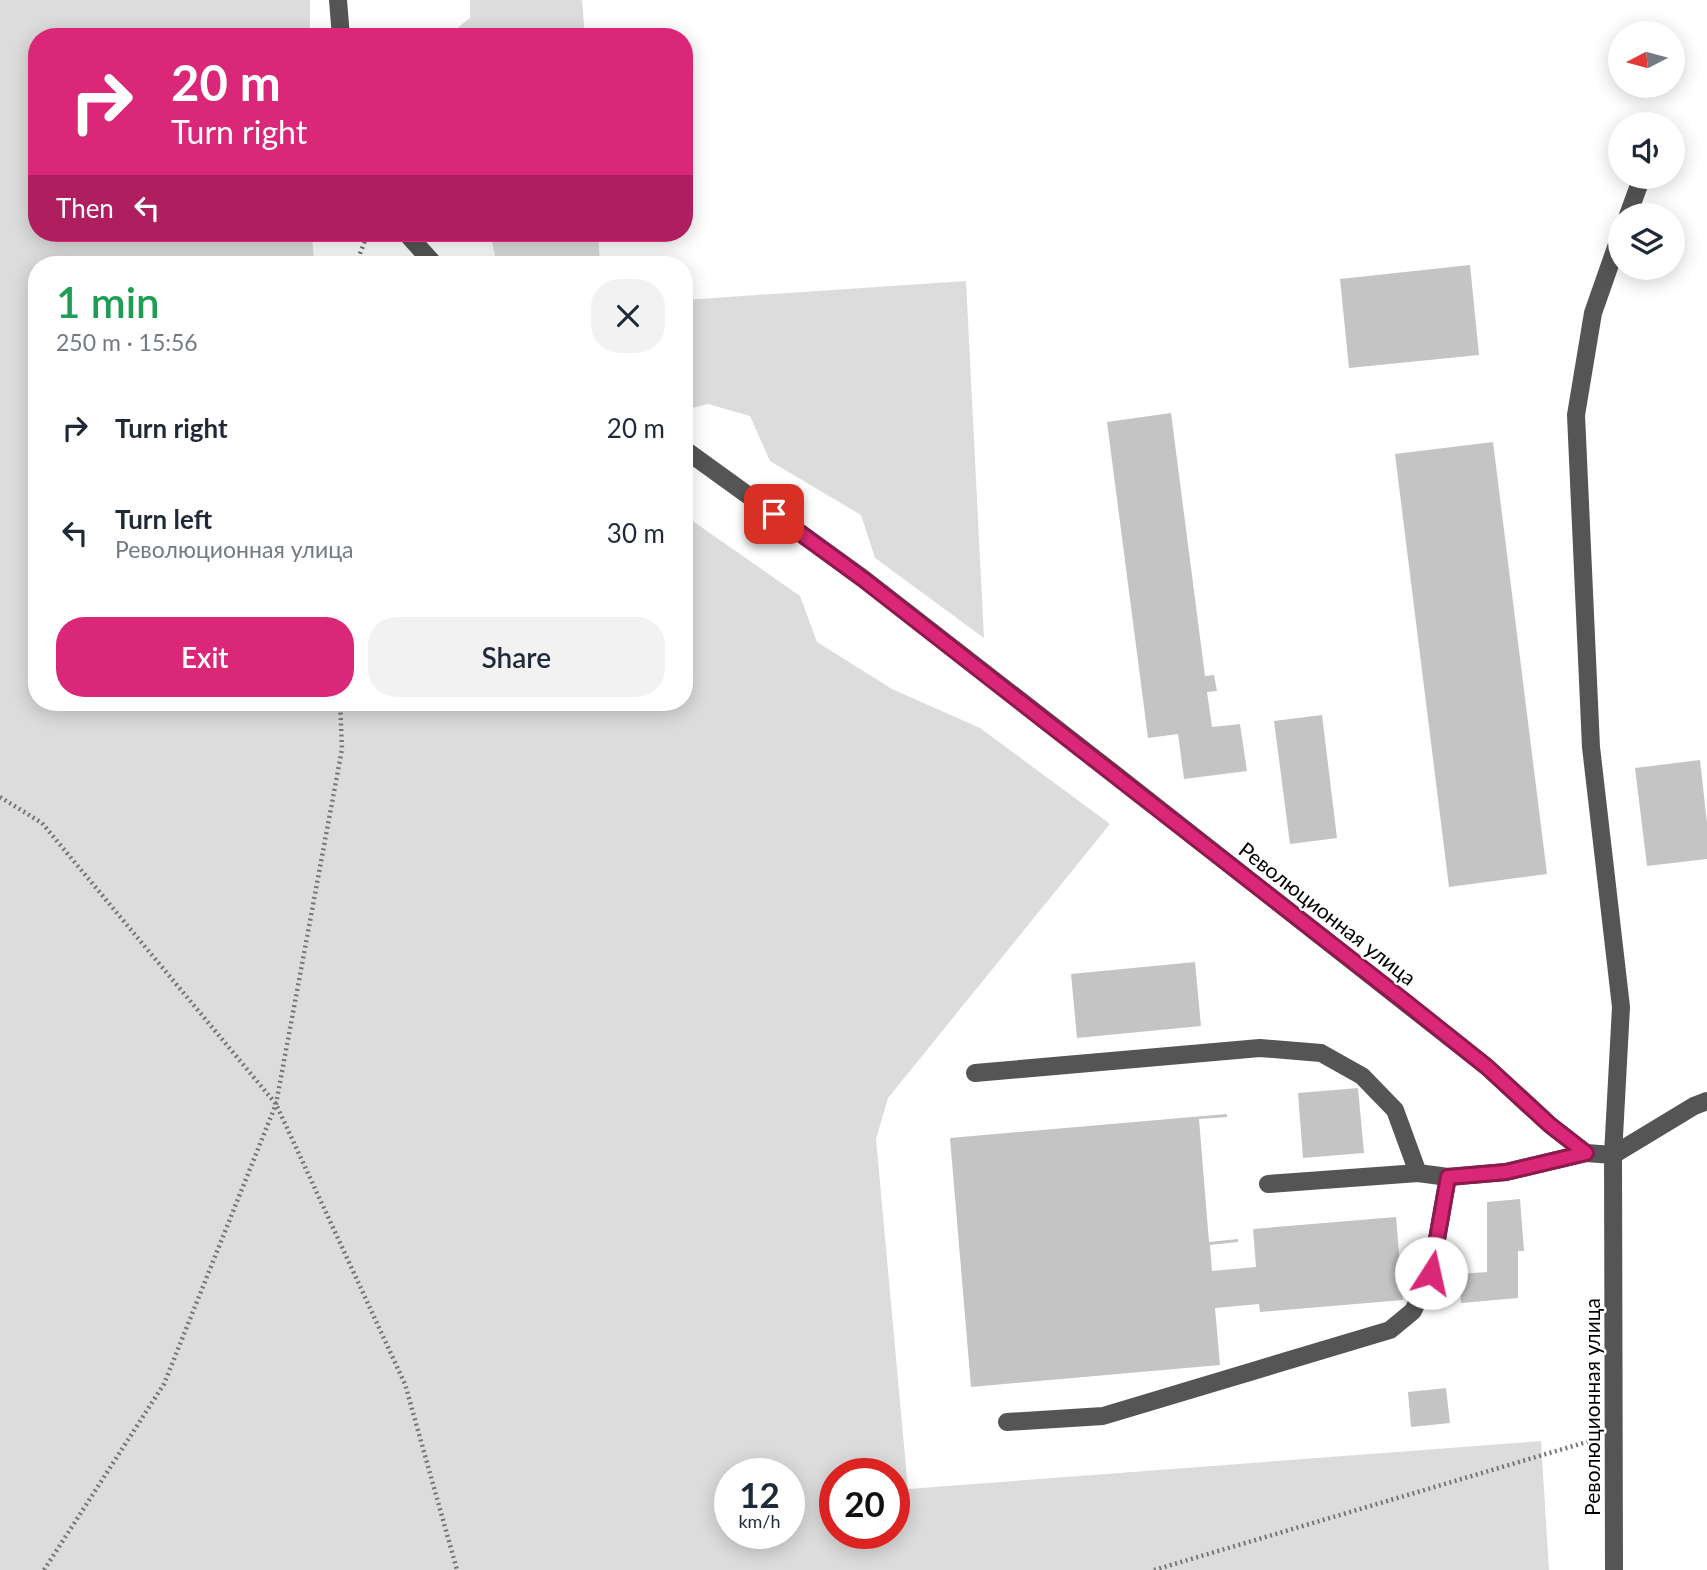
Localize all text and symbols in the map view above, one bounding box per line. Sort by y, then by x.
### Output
north arrow [1608,21,1685,98]
map controls [1608,21,1685,280]
text: 20 m [171,53,281,111]
icon: right [56,56,147,147]
text: Turn right [171,112,307,151]
button: sound [1608,112,1685,189]
icon: left [128,189,166,227]
text: Then [56,192,114,224]
button: layers [1608,203,1685,280]
text: 1 min [56,277,160,327]
button: close [591,279,665,353]
text: 250 m · 15:56 [56,328,198,356]
icon: right [56,409,94,447]
text: Turn right [115,412,228,444]
text: 20 m [607,412,665,444]
pin [744,484,804,544]
icon: arrive [755,495,793,533]
text: Turn left [115,503,212,535]
icon: left [56,514,94,552]
text: 30 m [607,517,665,549]
text: Революционная улица [115,535,353,563]
button: Exit [56,617,354,697]
button: Share [368,617,665,697]
street label: Революционная улица [1235,836,1421,990]
position arrow [1394,1236,1468,1310]
street label: Революционная улица [1579,1298,1604,1516]
speed limit sign: 20 [819,1458,910,1549]
text: 12 [739,1473,780,1515]
text: km/h [738,1510,781,1532]

